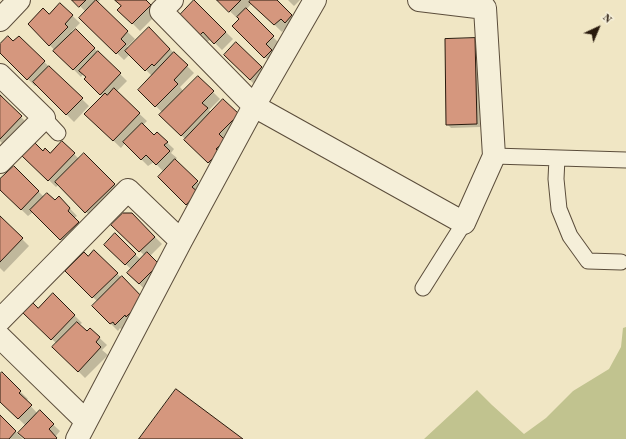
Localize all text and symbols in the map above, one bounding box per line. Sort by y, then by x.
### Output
north arrow [578,8,618,48]
text: N [600,12,614,26]

